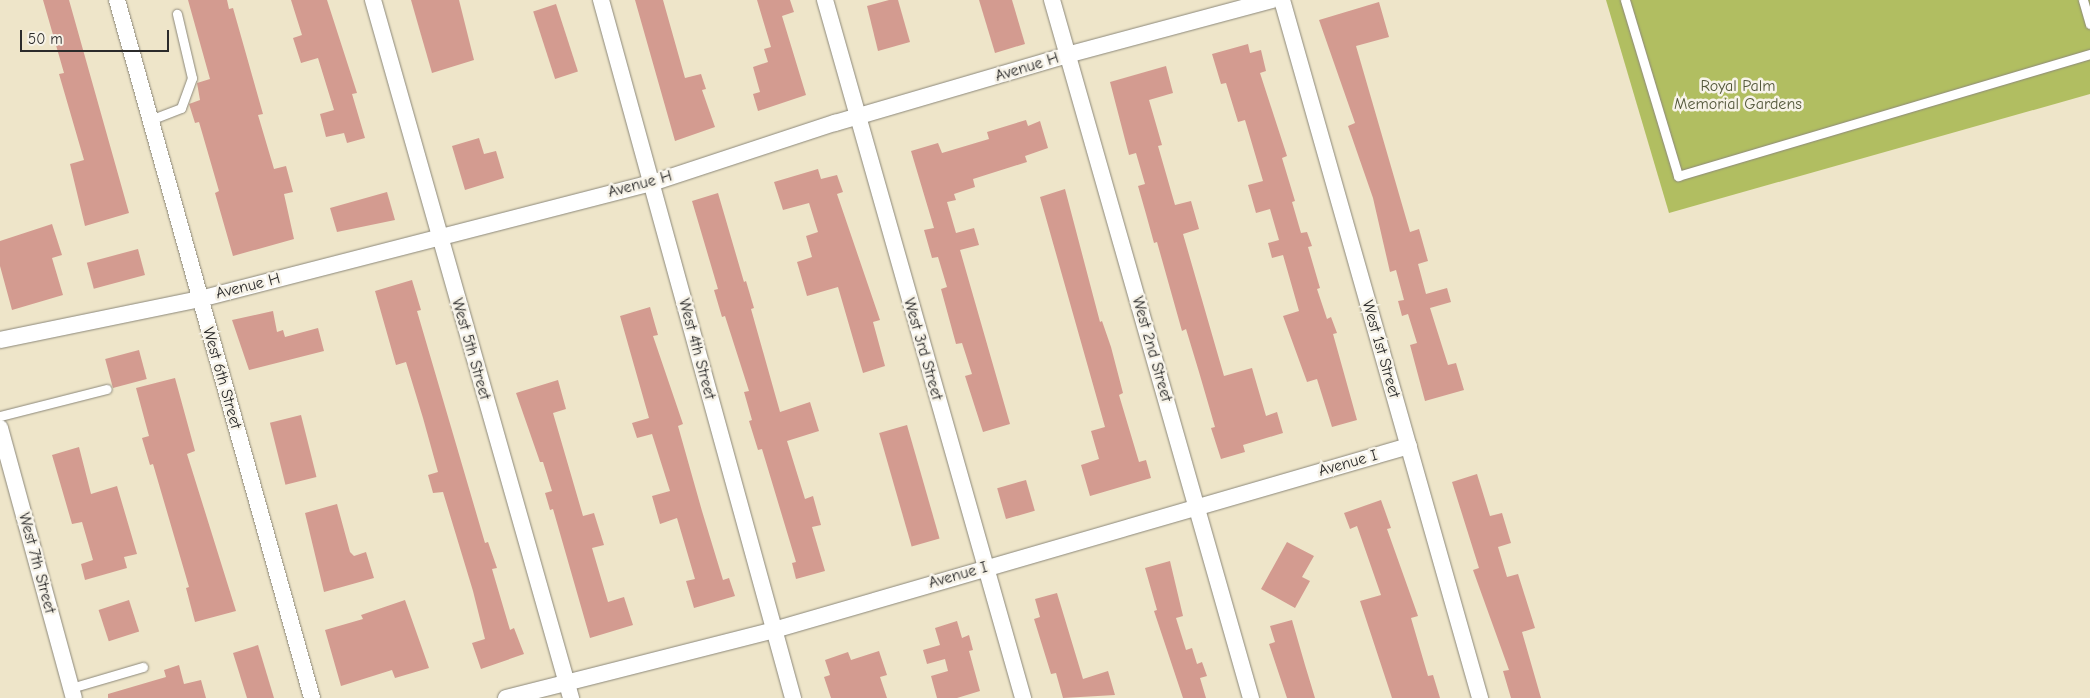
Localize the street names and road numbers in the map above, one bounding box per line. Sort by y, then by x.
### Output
street label: Avenue H [993,48,1061,86]
street label: Avenue H [606,166,674,202]
street label: Avenue H [214,269,282,303]
street label: West 2nd Street [1128,294,1176,404]
street label: West 5th Street [447,296,495,402]
street label: West 4th Street [674,296,720,402]
street label: West 3rd Street [899,296,947,402]
street label: West 1st Street [1358,298,1404,400]
street label: West 6th Street [198,325,246,431]
street label: Avenue I [1316,445,1380,481]
street label: West 7th Street [14,511,60,615]
street label: Avenue I [926,557,990,593]

